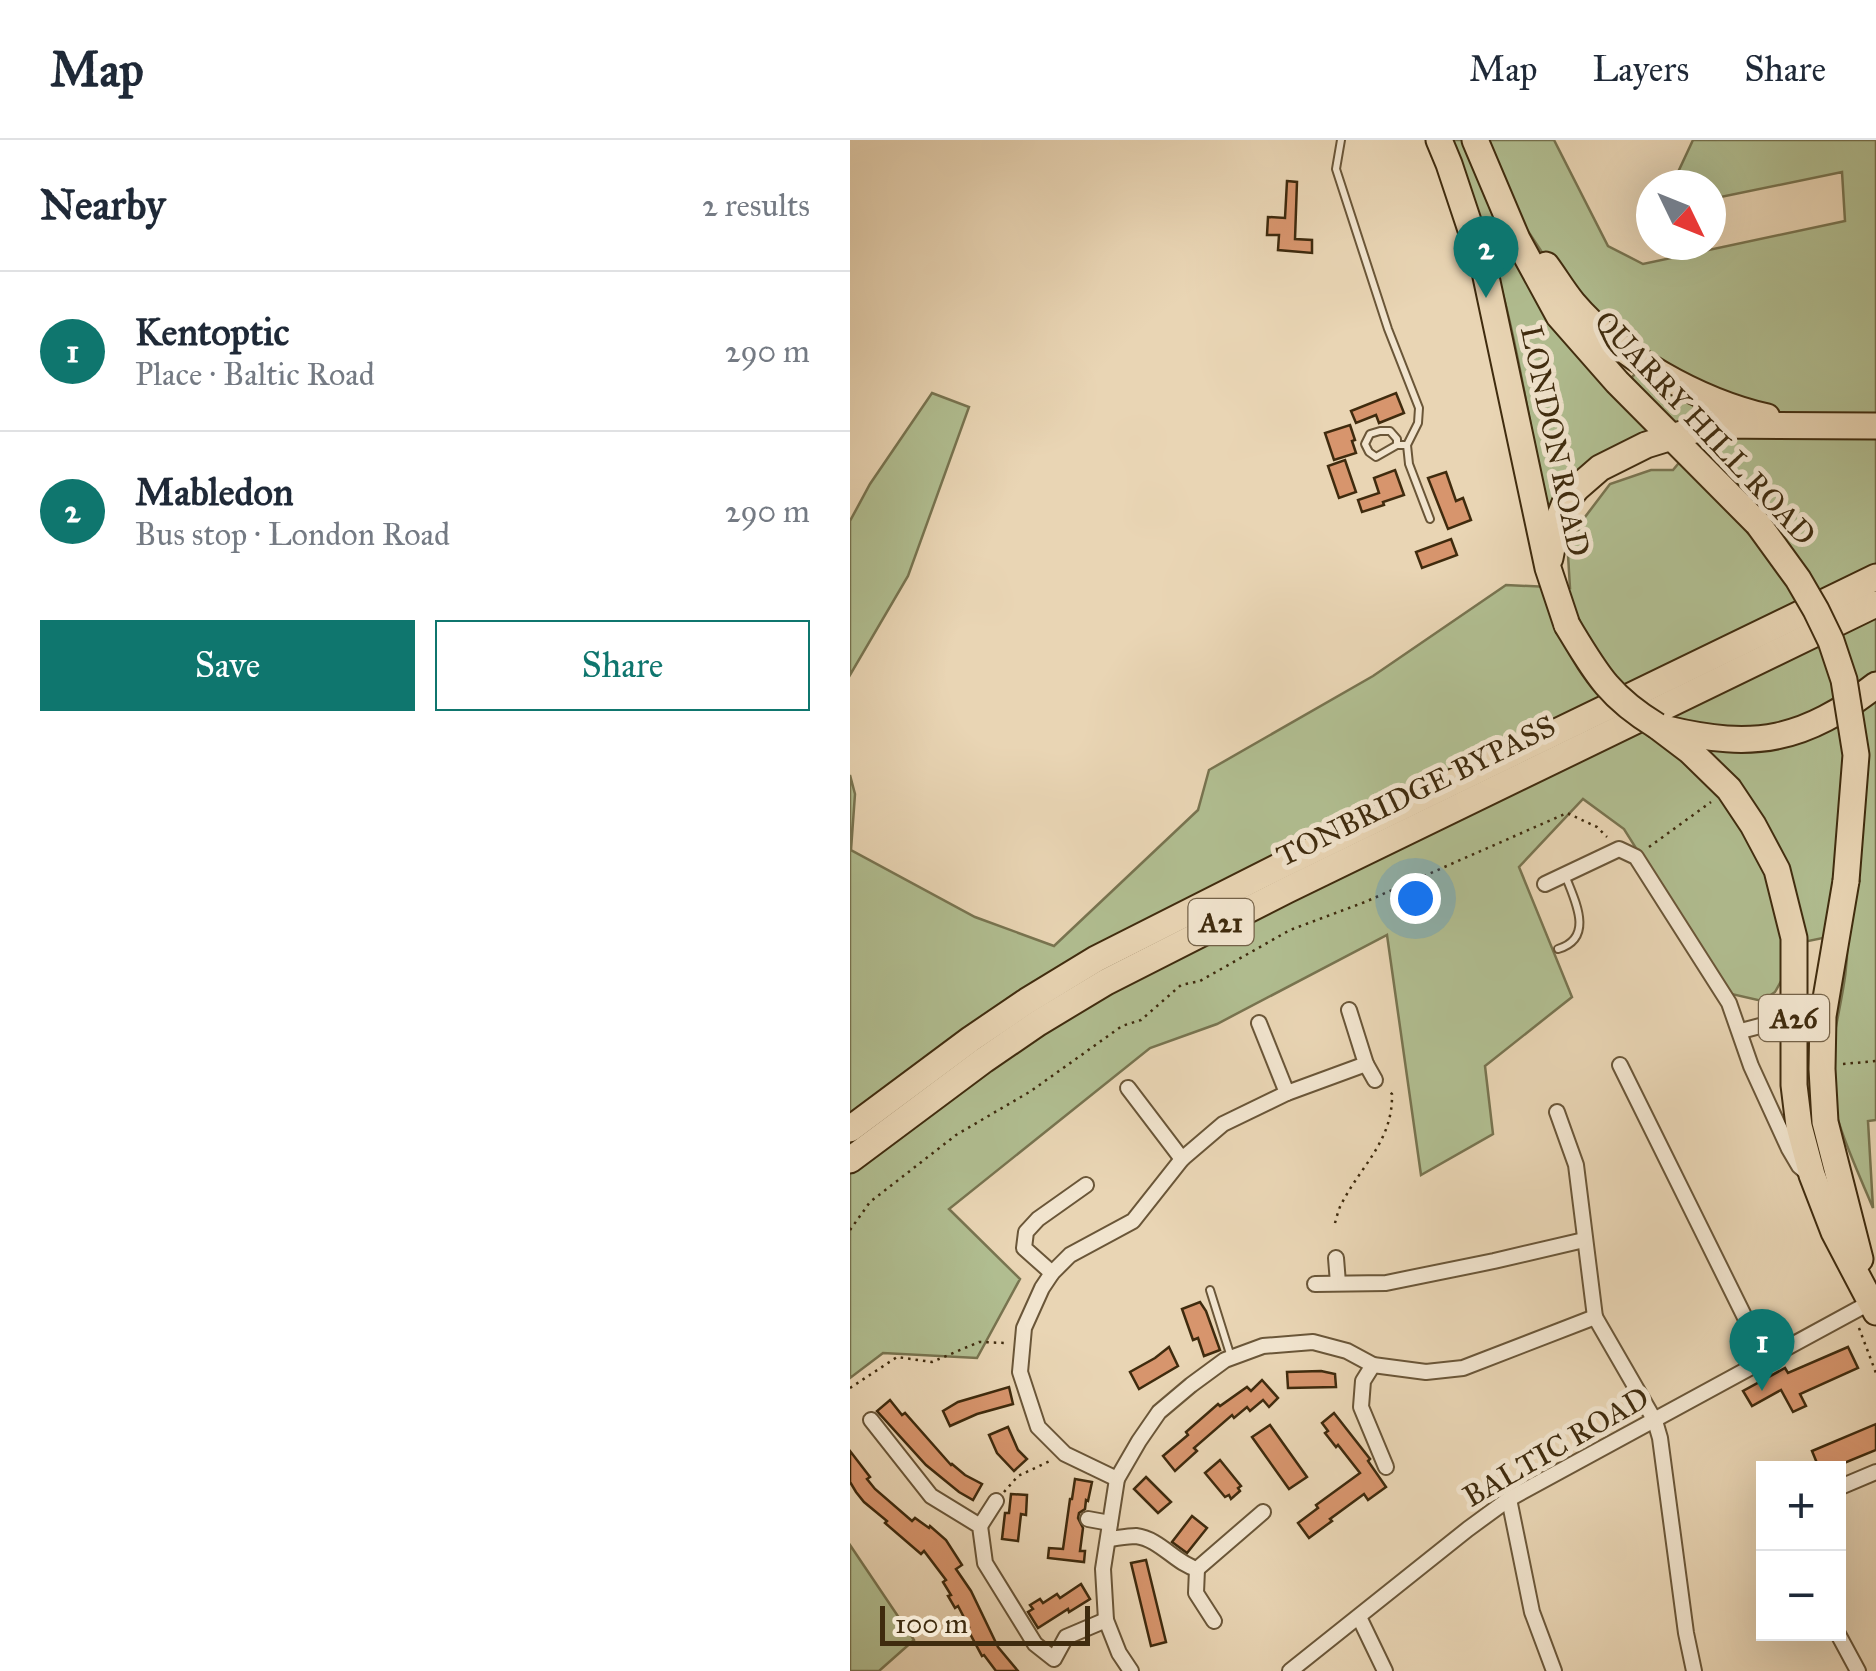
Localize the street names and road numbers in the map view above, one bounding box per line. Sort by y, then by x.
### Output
street label: QUARRY HILL ROAD [1587,303,1823,553]
street label: LONDON ROAD [1513,322,1597,560]
street label: TONBRIDGE BYPASS [1271,708,1561,874]
road number: A21 [1188,899,1254,945]
road number: A26 [1759,995,1829,1041]
street label: BALTIC ROAD [1457,1379,1655,1515]

